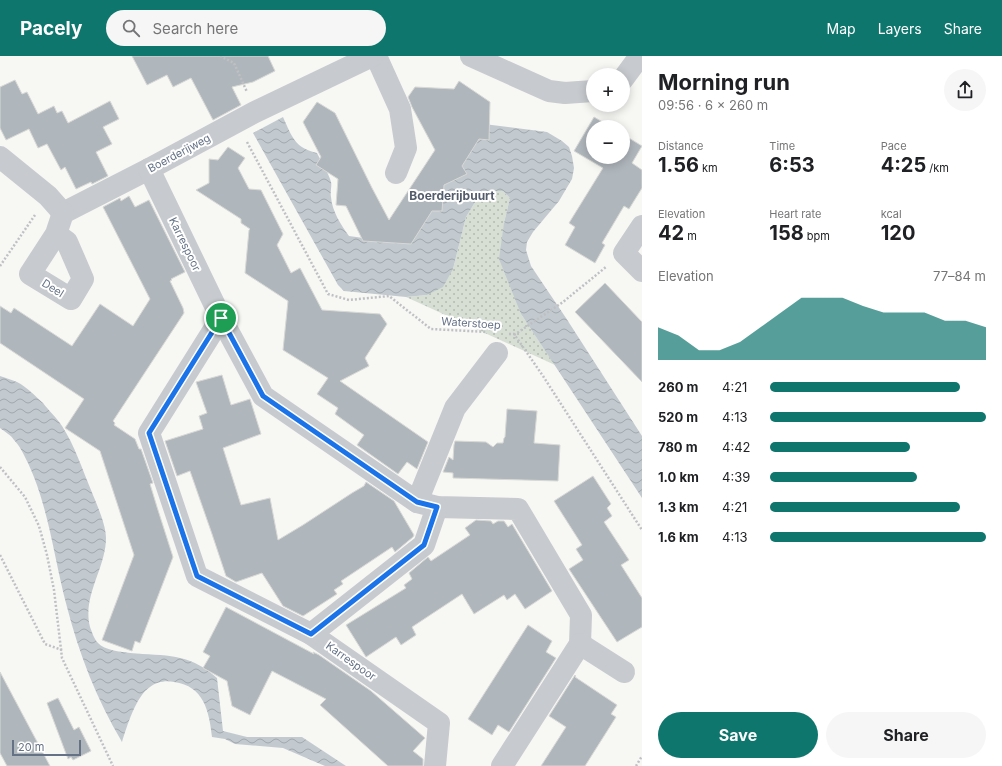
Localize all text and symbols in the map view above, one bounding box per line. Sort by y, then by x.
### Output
search box [106,10,386,46]
text: Pacely [20,17,82,40]
icon: search [120,17,142,39]
text: Search here [152,19,238,38]
text: Map [827,20,856,37]
text: Layers [878,20,922,37]
text: Share [944,20,982,37]
map controls [586,68,630,164]
button: + [586,68,630,112]
text: Morning run [658,69,790,95]
button: share [944,69,986,111]
text: 09:56 · 6 × 260 m [658,97,768,113]
button: − [586,120,630,164]
street label: Boerderijweg [145,131,213,175]
text: Distance [658,139,703,153]
text: Time [769,139,795,153]
text: Pace [881,139,907,153]
text: 1.56 [658,153,699,177]
text: 6:53 [769,153,815,177]
text: 4:25 [881,153,926,177]
text: km [699,161,718,175]
text: /km [926,161,949,175]
district label: Boerderijbuurt [409,188,495,203]
text: Elevation [658,207,705,221]
text: Heart rate [769,207,821,221]
text: kcal [881,207,902,221]
street label: Karrespoor [166,215,204,273]
text: 42 [658,221,684,245]
text: 158 [769,221,804,245]
text: 120 [881,221,915,245]
text: m [684,229,697,243]
text: bpm [804,229,830,243]
text: Elevation [658,268,714,284]
text: 77–84 m [933,268,986,284]
street label: Deel [39,276,67,300]
pin [204,301,238,335]
icon: arrive [210,307,232,329]
street label: Waterstoep [441,314,501,332]
text: 260 m [658,379,698,395]
text: 4:21 [722,379,747,395]
text: 520 m [658,409,698,425]
text: 4:13 [722,409,747,425]
text: 780 m [658,439,698,455]
text: 4:42 [722,439,750,455]
text: 1.0 km [658,469,699,485]
text: 4:39 [722,469,750,485]
text: 1.3 km [658,499,699,515]
text: 4:21 [722,499,747,515]
text: 1.6 km [658,529,699,545]
text: 4:13 [722,529,747,545]
street label: Karrespoor [323,639,379,683]
button: Save [658,712,818,758]
button: Share [826,712,986,758]
scale bar [12,738,81,757]
text: 20 m [18,740,44,754]

